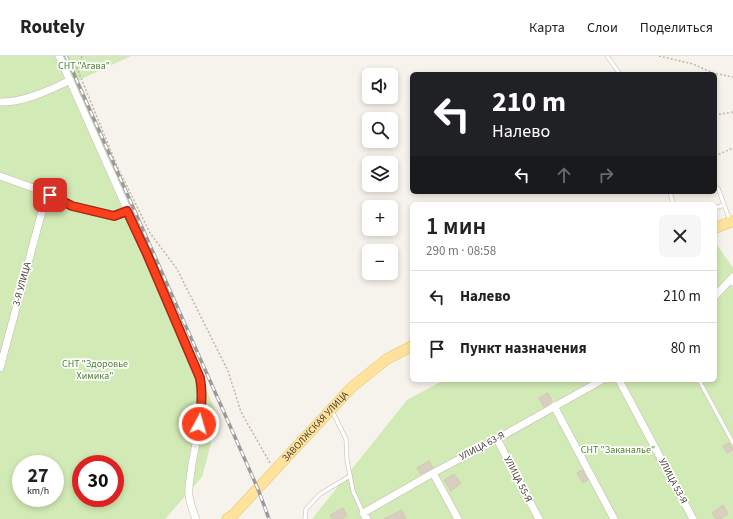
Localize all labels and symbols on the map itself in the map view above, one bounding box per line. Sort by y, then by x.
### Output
park label: СНТ "Агава" [58,59,110,73]
pin [33,178,67,212]
street label: 3-Я УЛИЦА [9,260,35,308]
park label: СНТ "Здоровье Химика" [62,357,128,383]
street label: ЗАВОЛЖСКАЯ УЛИЦА [279,388,352,465]
position arrow [178,403,220,445]
street label: УЛИЦА 63-Я [457,428,507,464]
park label: СНТ "Заканалье" [581,443,655,457]
street label: УЛИЦА 55-Я [500,454,536,504]
speed limit sign: 30 [72,455,124,507]
street label: УЛИЦА 53-Я [655,456,691,506]

